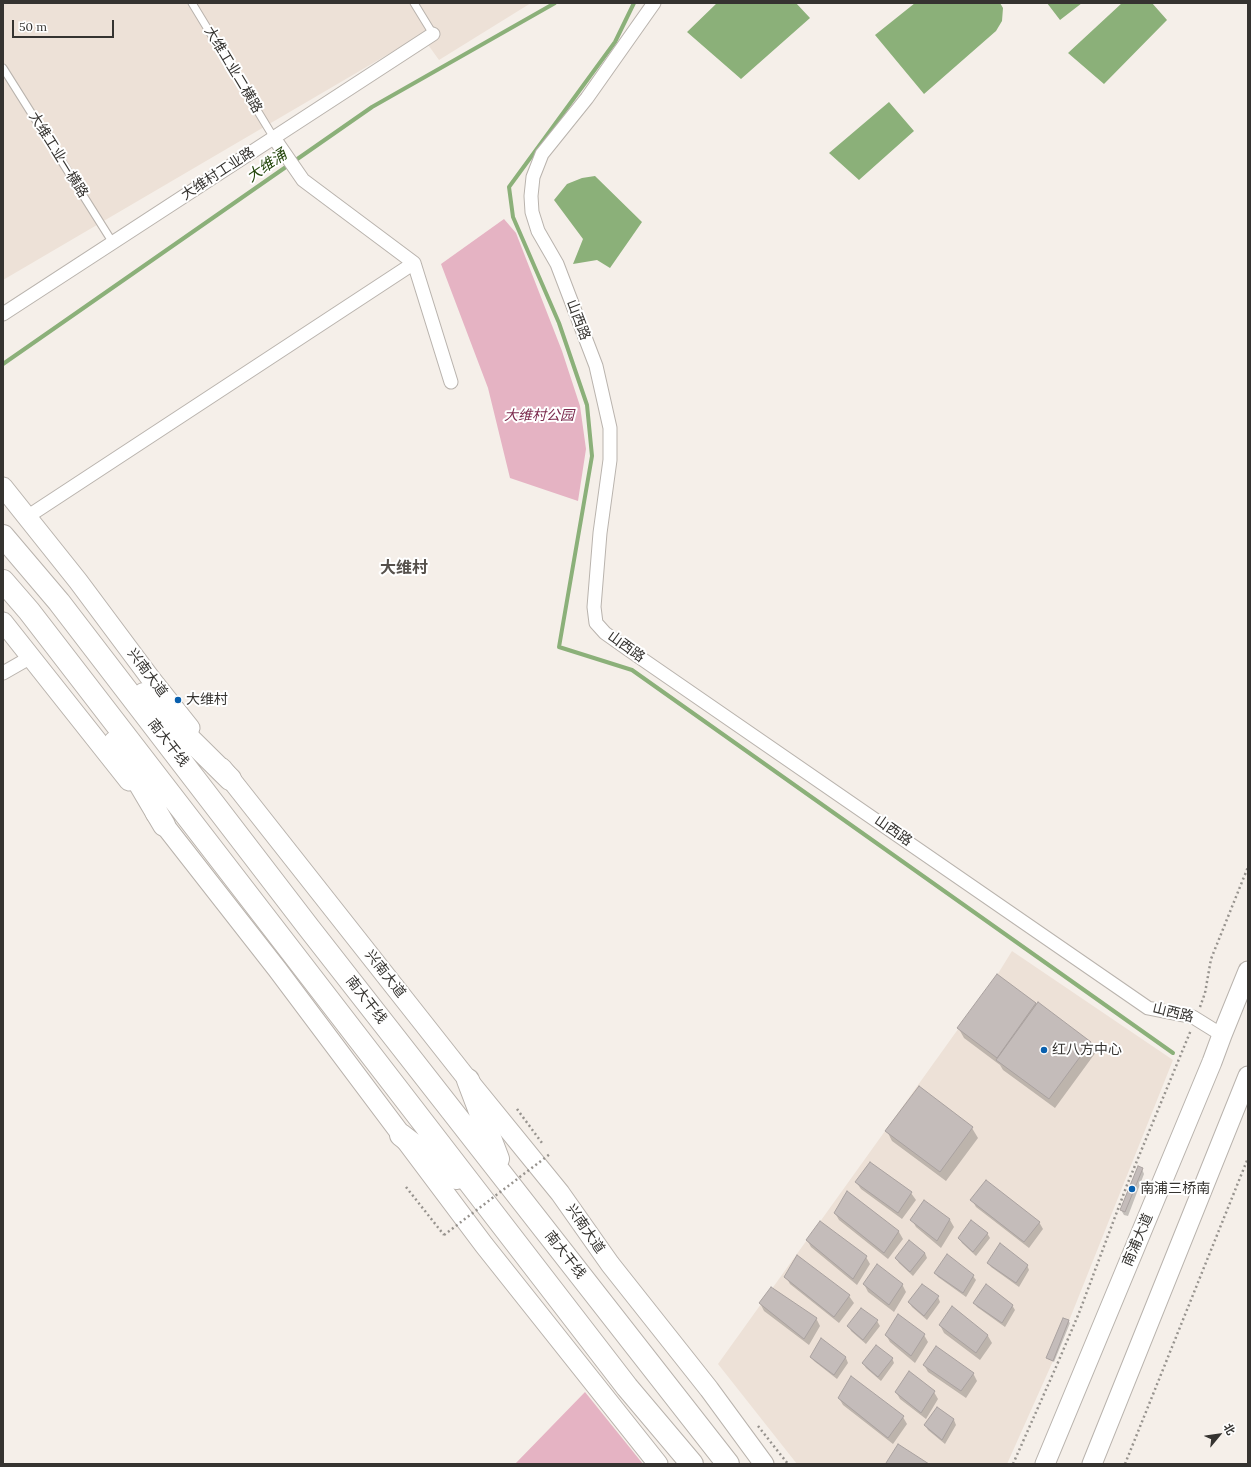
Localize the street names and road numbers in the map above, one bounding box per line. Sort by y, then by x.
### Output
street label: 大维工业二横路 [201,24,265,116]
street label: 大维工业一横路 [25,109,91,201]
street label: 大维村工业路 [178,144,258,204]
street label: 山西路 [563,297,593,343]
street label: 山西路 [604,628,648,666]
street label: 兴南大道 [123,646,171,700]
street label: 南大干线 [144,716,192,770]
street label: 山西路 [871,812,915,850]
street label: 兴南大道 [361,947,409,1001]
street label: 南大干线 [342,973,390,1027]
street label: 山西路 [1151,1000,1195,1026]
street label: 兴南大道 [562,1201,608,1257]
street label: 南浦大道 [1119,1211,1157,1269]
street label: 南大干线 [541,1228,589,1282]

